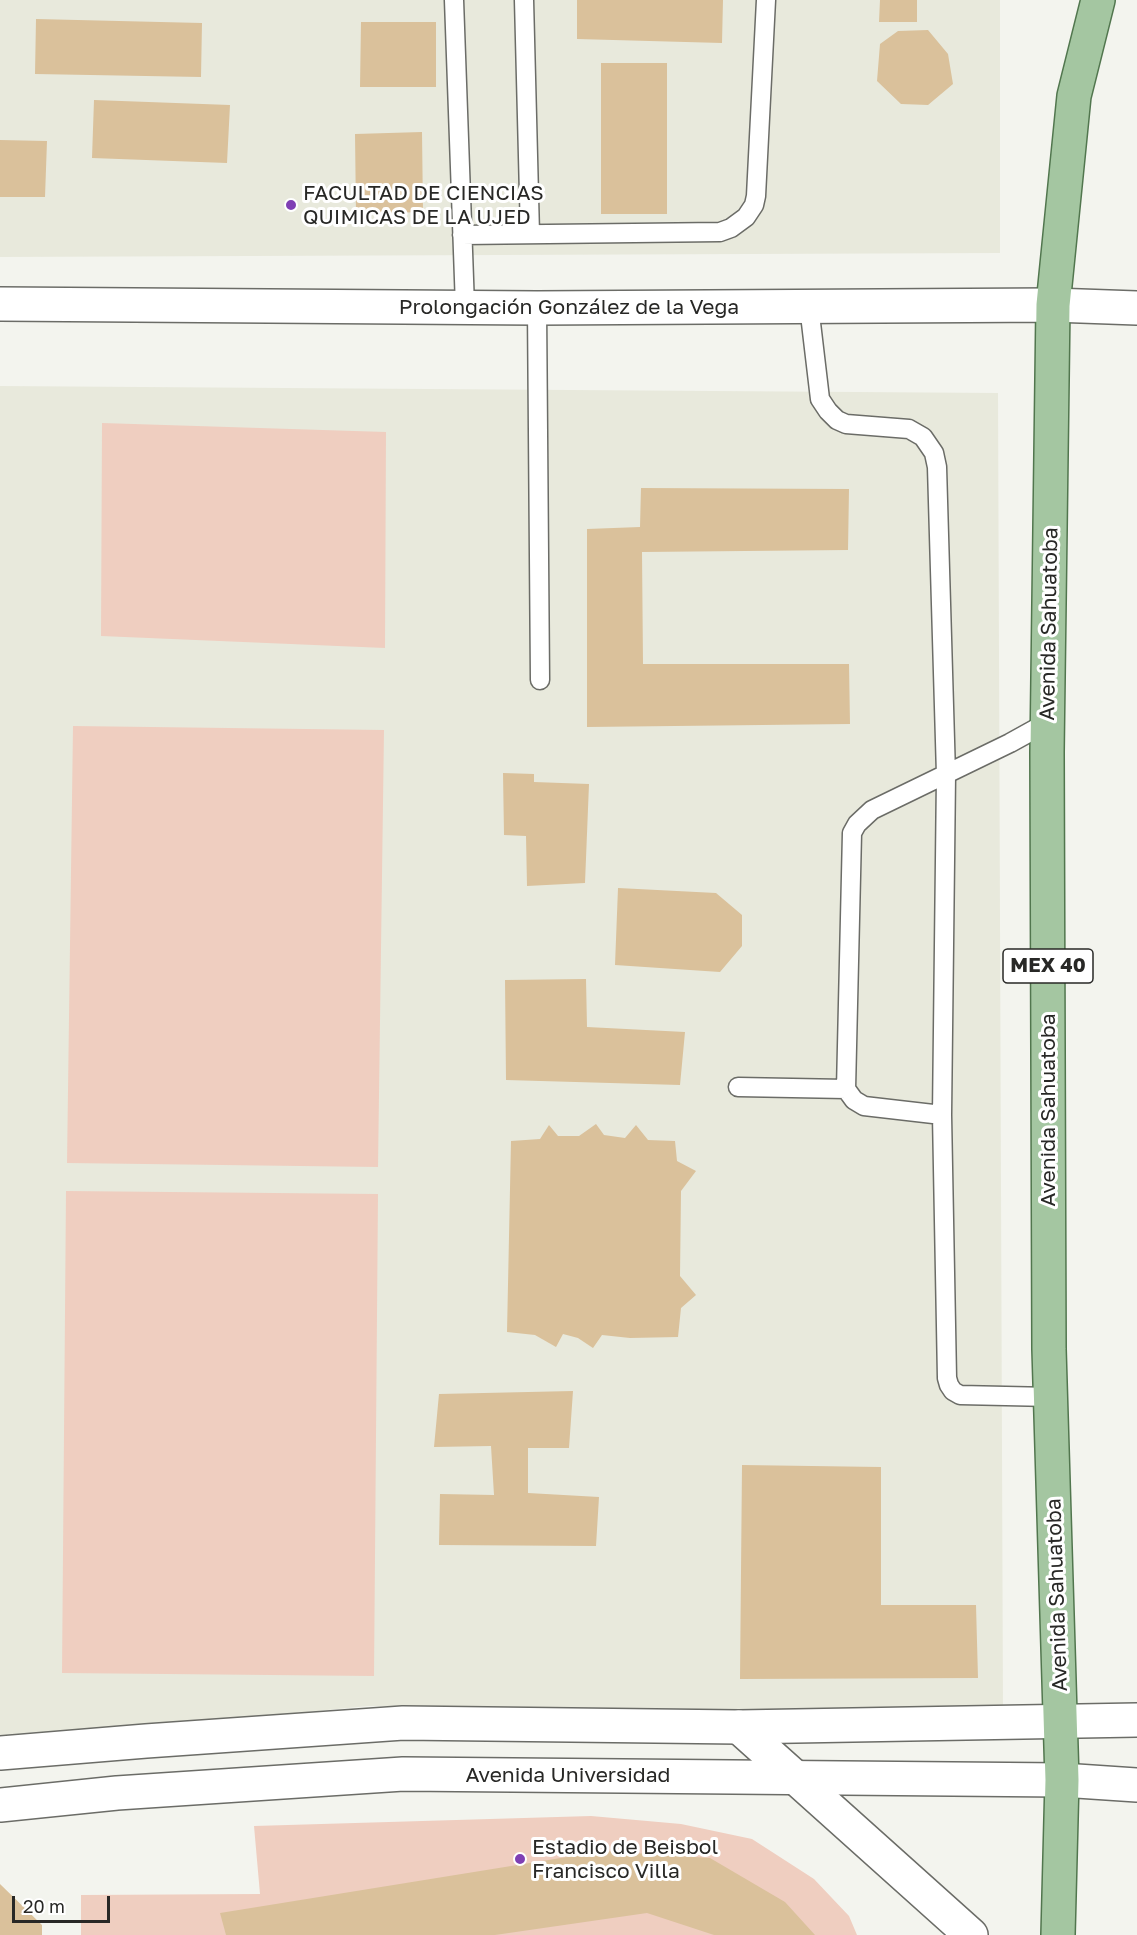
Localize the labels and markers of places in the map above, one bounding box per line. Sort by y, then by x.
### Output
place label: FACULTAD DE CIENCIAS QUIMICAS DE LA UJED [303,180,544,230]
marker: FACULTAD DE CIENCIAS QUIMICAS DE LA UJED [284,198,298,212]
place label: Estadio de Beisbol Francisco Villa [532,1834,718,1884]
marker: Estadio de Beisbol Francisco Villa [513,1852,527,1866]

